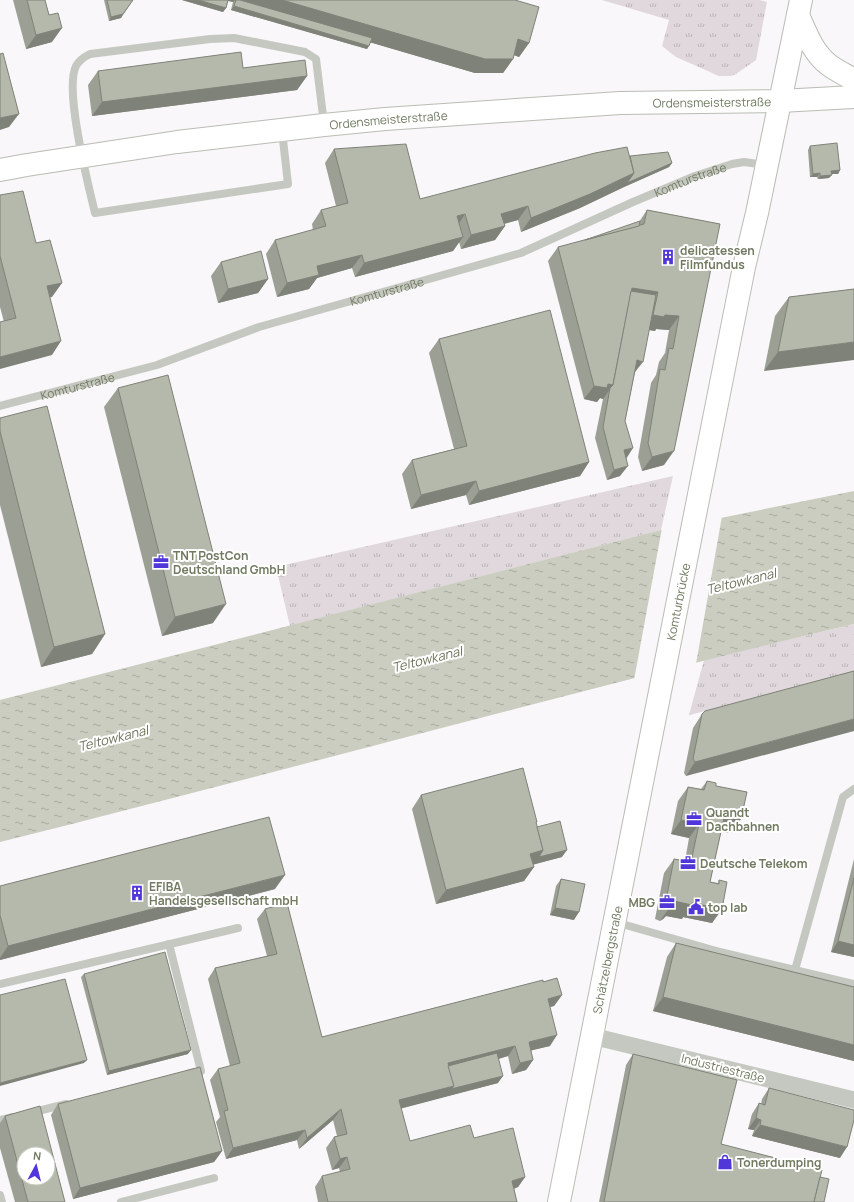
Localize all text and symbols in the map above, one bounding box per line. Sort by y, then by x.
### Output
street label: Ordensmeisterstraße [653,93,771,111]
street label: Ordensmeisterstraße [329,106,448,133]
street label: Komturstraße [651,158,728,201]
place label: delicatessen Filmfundus [680,242,755,273]
building icon: delicatessen Filmfundus [659,248,677,266]
street label: Komturstraße [348,272,426,309]
street label: Komturstraße [38,368,116,404]
place label: TNT PostCon Deutschland GmbH [173,547,285,578]
office icon: TNT PostCon Deutschland GmbH [152,553,170,571]
street label: Komturbrücke [662,562,694,642]
water label: Teltowkanal [704,563,780,598]
water label: Teltowkanal [390,641,466,676]
water label: Teltowkanal [76,720,152,755]
place label: Quandt Dachbahnen [706,804,780,835]
office icon: Quandt Dachbahnen [685,810,703,828]
office icon: Deutsche Telekom [679,854,697,872]
place label: Deutsche Telekom [700,855,808,872]
place label: EFIBA Handelsgesellschaft mbH [149,878,298,909]
building icon: EFIBA Handelsgesellschaft mbH [128,884,146,902]
office icon: MBG [658,893,676,911]
place label: MBG [628,894,655,911]
public building icon: top lab [687,898,705,916]
place label: top lab [708,899,748,916]
street label: Schätzelbergstraße [588,904,626,1015]
street label: Industriestraße [679,1049,767,1087]
north arrow [16,1146,56,1186]
text: N [32,1148,42,1164]
shop icon: Tonerdumping [716,1153,734,1171]
place label: Tonerdumping [737,1154,821,1171]

